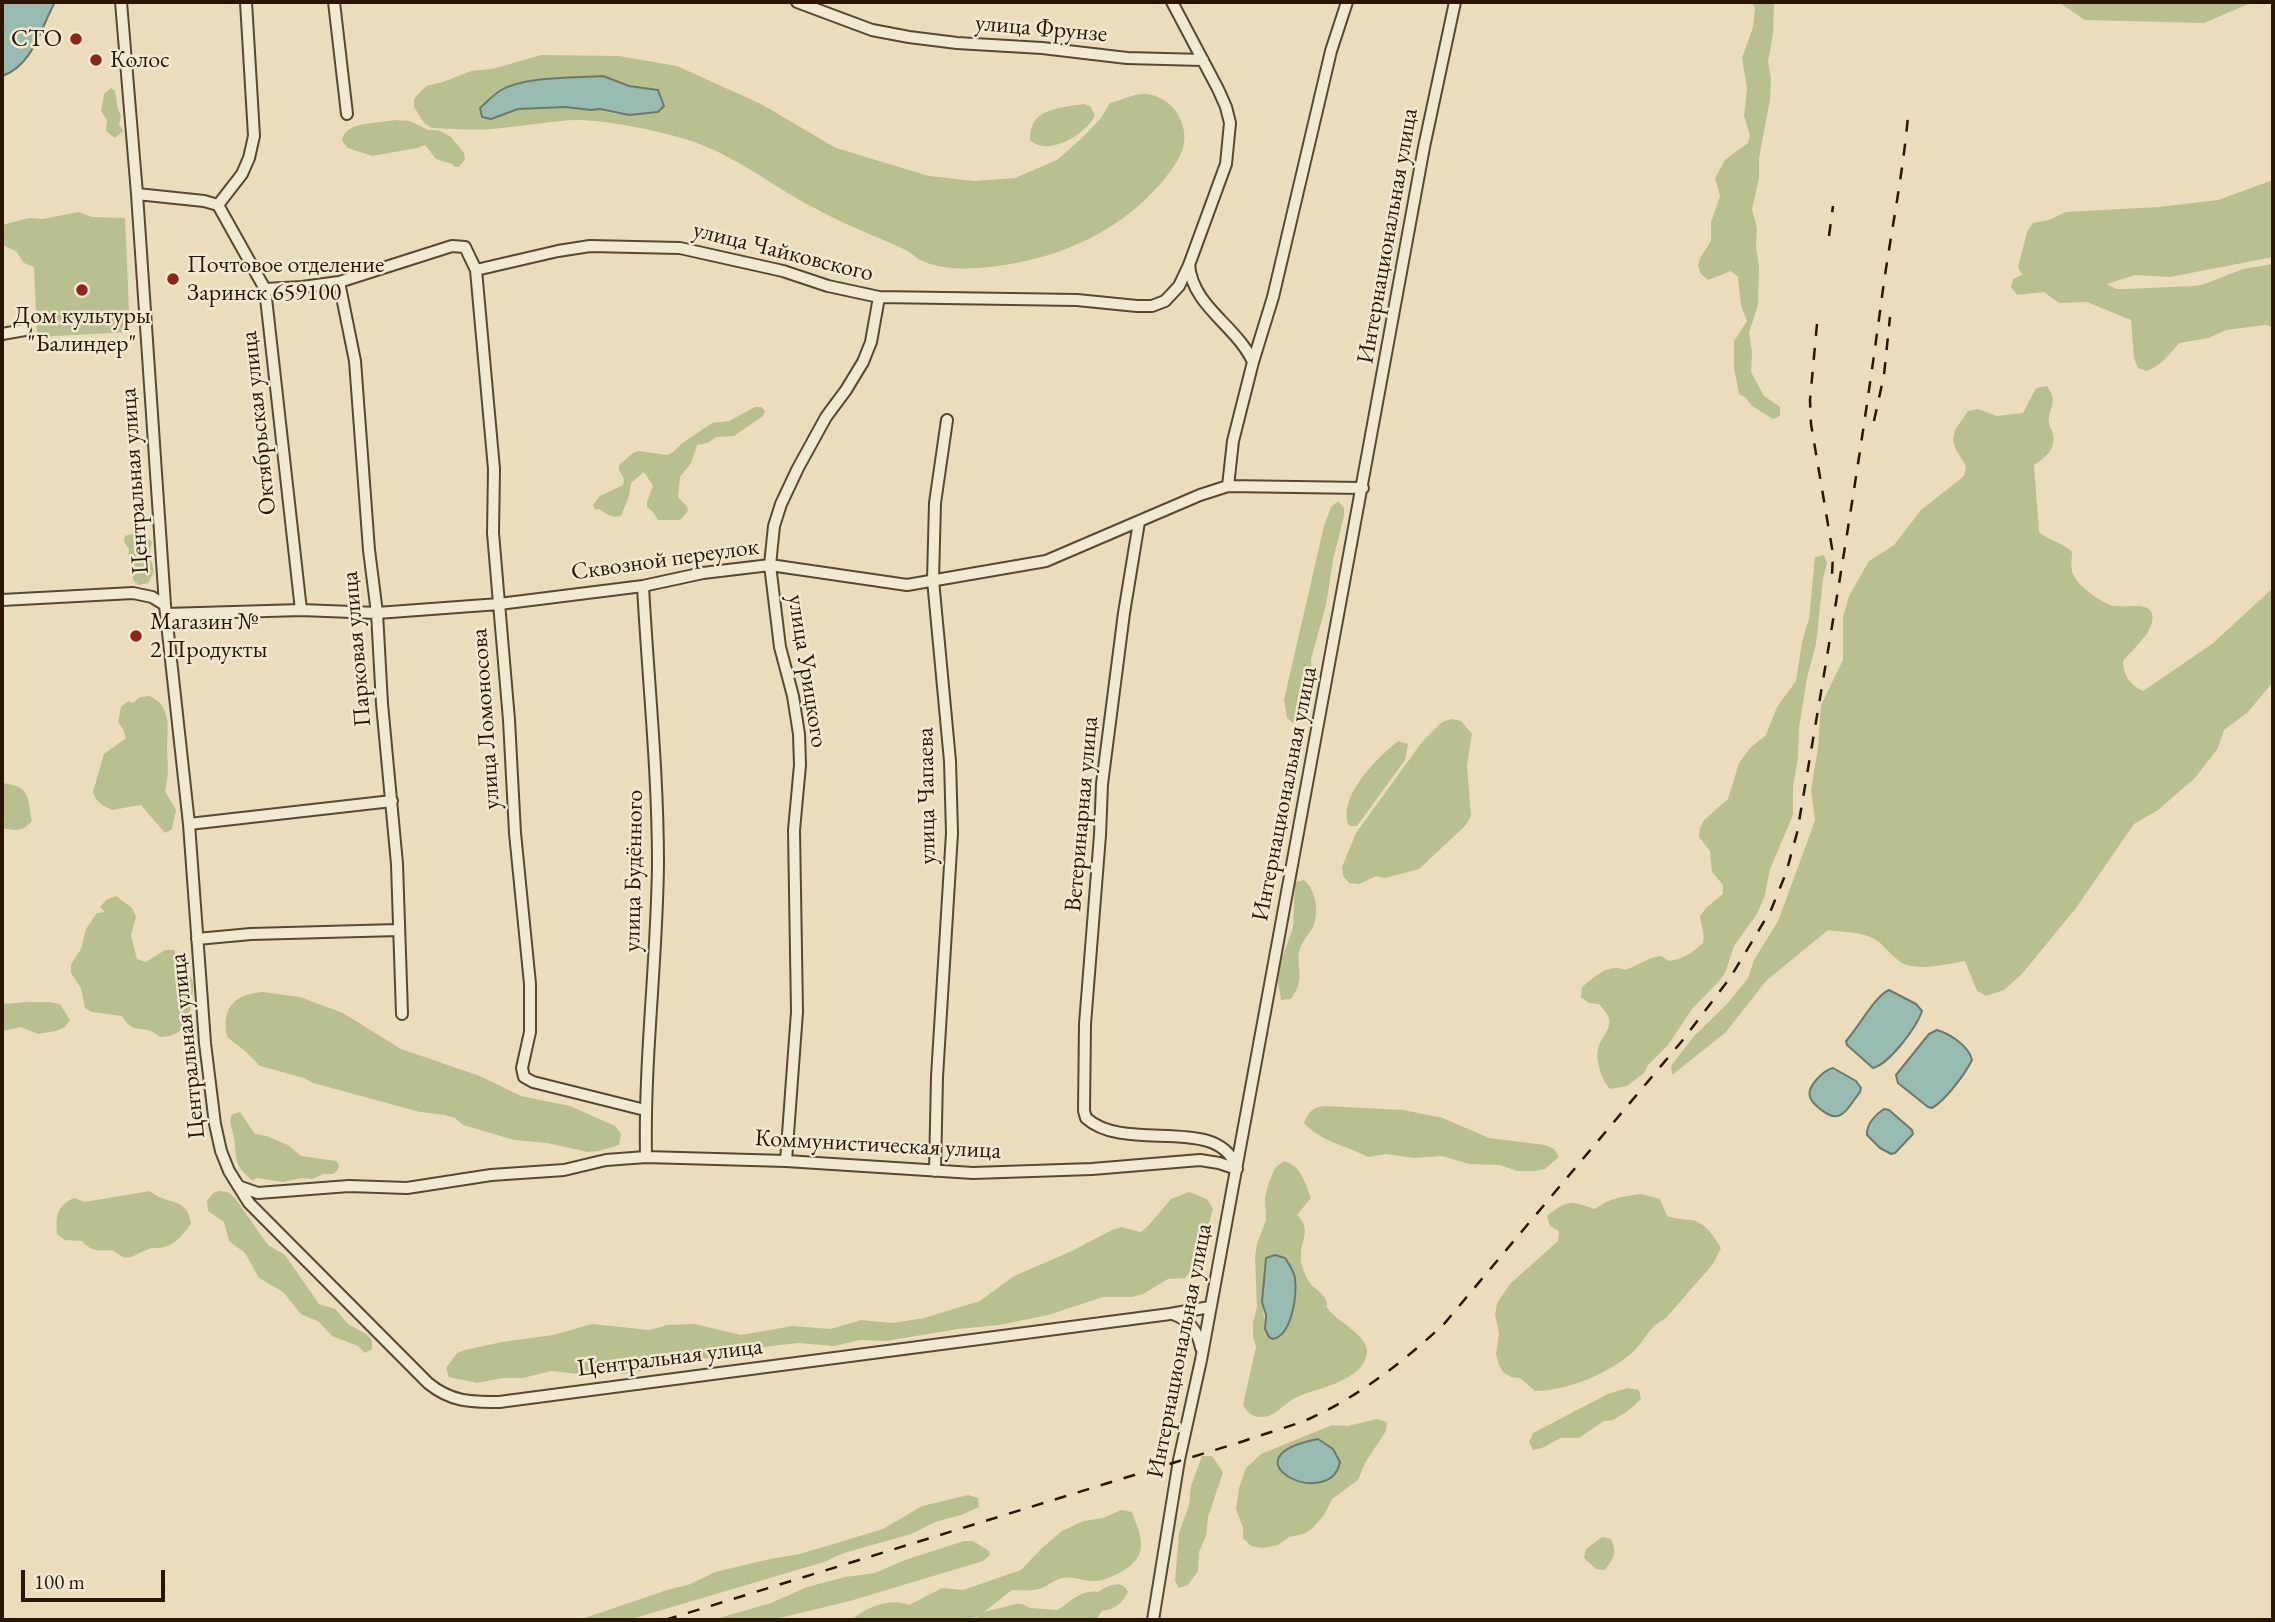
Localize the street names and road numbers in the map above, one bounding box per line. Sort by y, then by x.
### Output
street label: улица Фрунзе [974,9,1108,49]
street label: Интернациональная улица [1351,106,1425,366]
street label: улица Чайковского [690,216,876,288]
street label: Октябрьская улица [235,330,283,516]
street label: Центральная улица [114,387,156,575]
street label: Сквозной переулок [569,533,761,587]
street label: Парковая улица [336,570,378,728]
street label: улица Урицкого [781,592,833,750]
street label: улица Ломоносова [465,627,507,811]
street label: Интернациональная улица [1246,664,1324,924]
street label: Ветеринарная улица [1059,715,1105,913]
street label: улица Чапаева [911,727,943,865]
street label: улица Будённого [618,790,650,952]
street label: Центральная улица [164,952,212,1140]
street label: Коммунистическая улица [754,1124,1002,1166]
street label: Интернациональная улица [1141,1221,1219,1481]
street label: Центральная улица [576,1332,764,1384]

